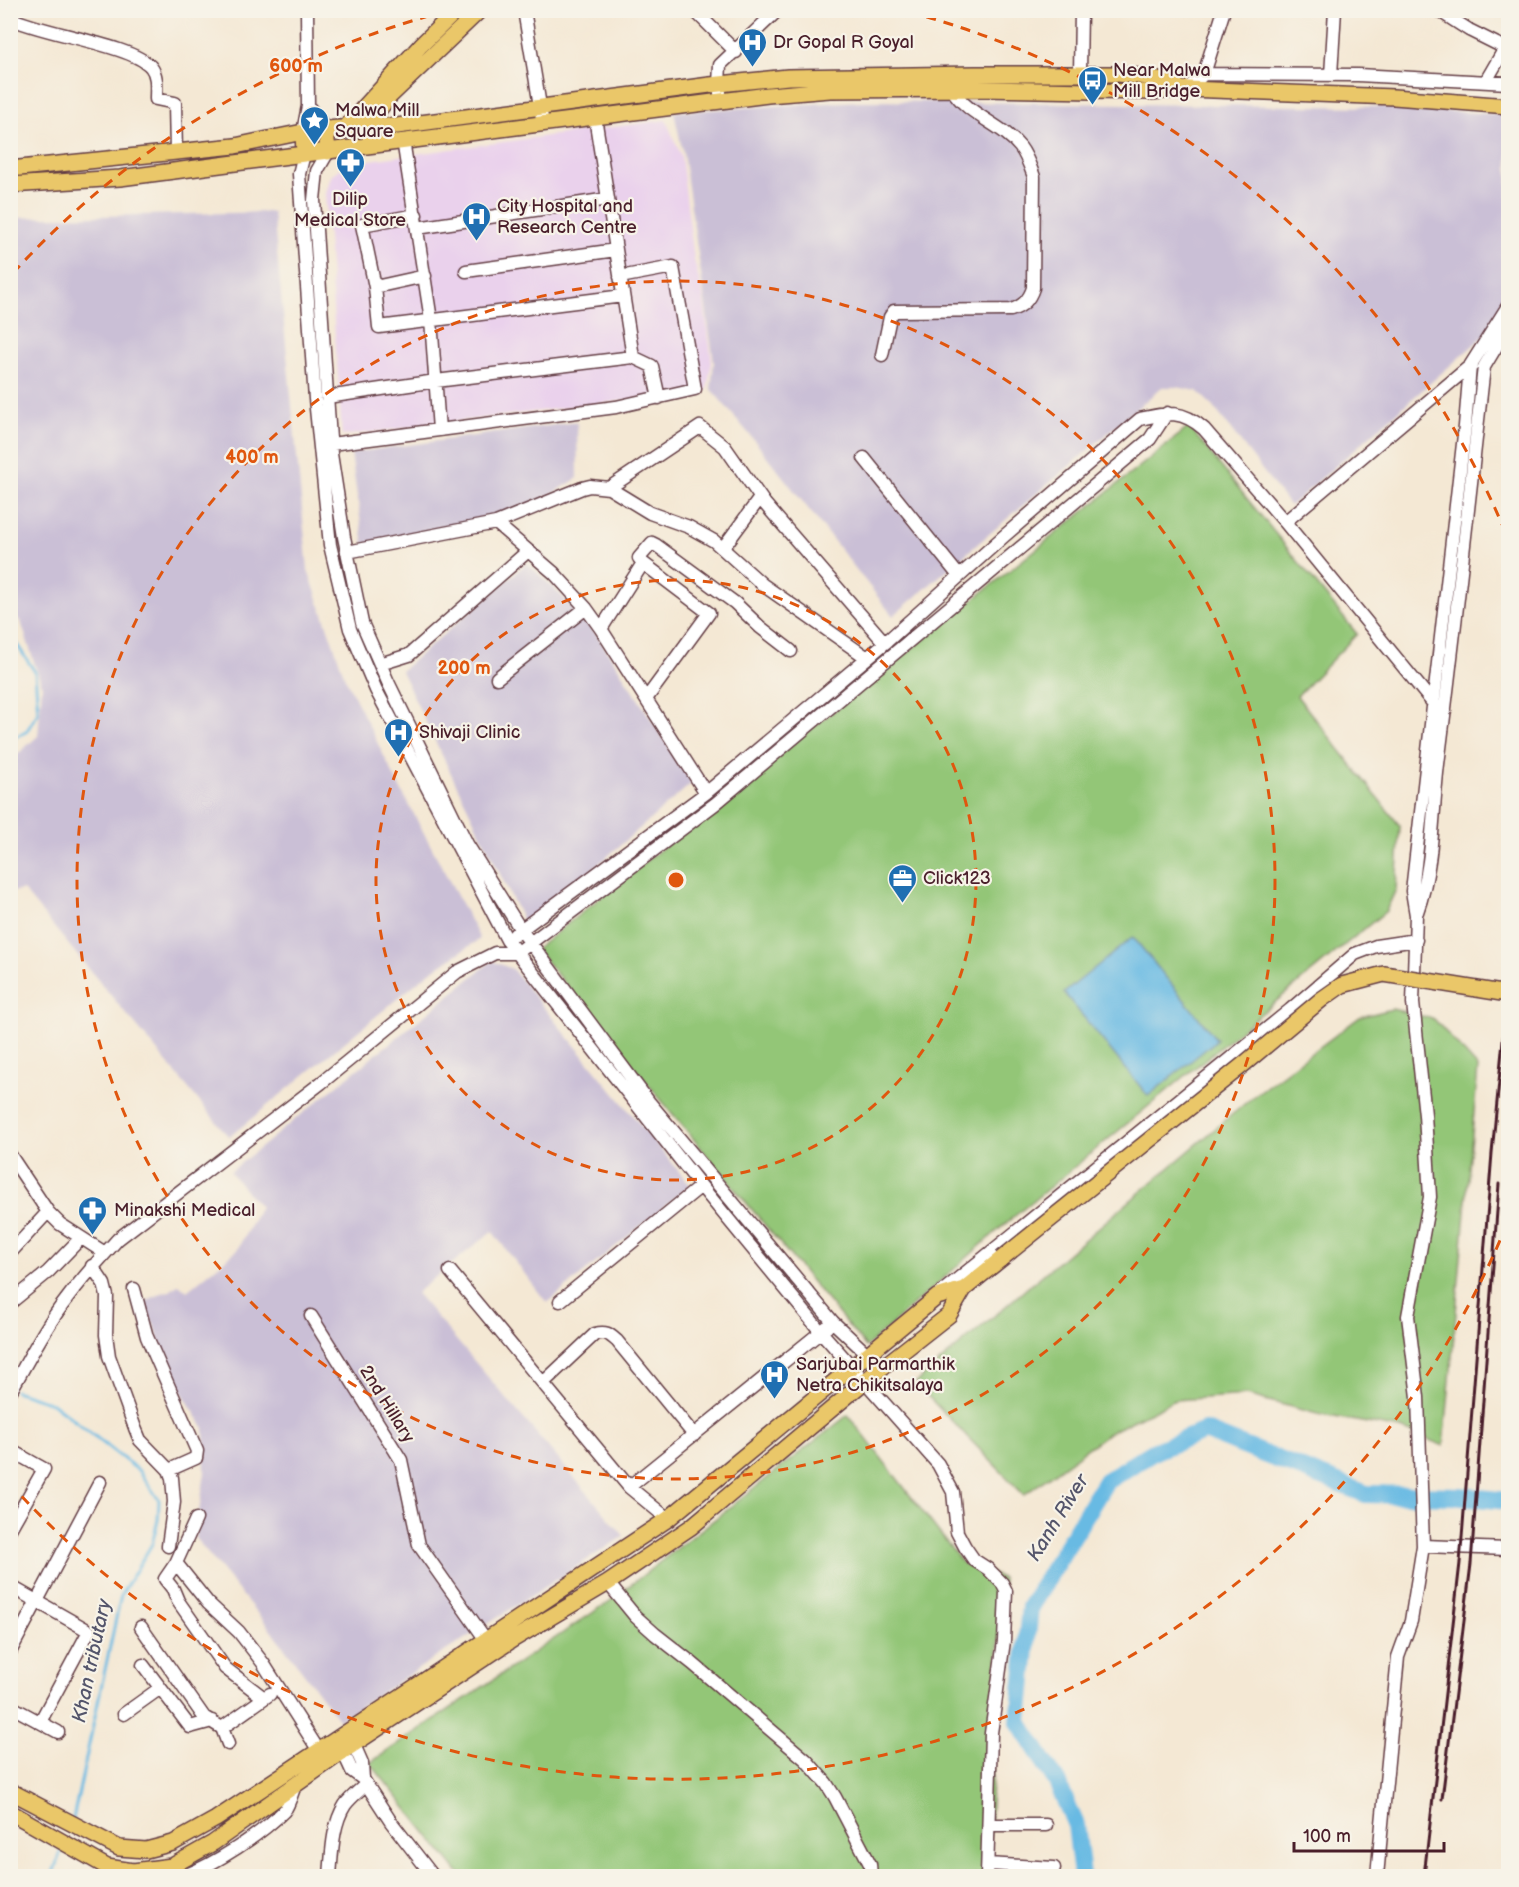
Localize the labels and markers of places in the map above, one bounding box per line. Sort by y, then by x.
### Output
hospital icon: Dr Gopal R Goyal [736,26,768,68]
place label: Dr Gopal R Goyal [773,32,914,53]
place label: Near Malwa Mill Bridge [1113,60,1211,102]
bus stop icon: Near Malwa Mill Bridge [1076,64,1108,106]
place label: Malwa Mill Square [335,100,420,142]
place icon: Malwa Mill Square [298,104,330,146]
pharmacy icon: Dilip Medical Store [334,146,366,188]
place label: Dilip Medical Store [294,189,406,231]
place label: City Hospital and Research Centre [497,196,637,238]
hospital icon: City Hospital and Research Centre [460,200,492,242]
hospital icon: Shivaji Clinic [382,716,414,758]
place label: Shivaji Clinic [419,722,520,743]
office icon: Click123 [886,862,918,904]
place label: Click123 [923,868,991,889]
centre of rings [666,870,686,890]
pharmacy icon: Minakshi Medical [77,1194,109,1236]
place label: Minakshi Medical [114,1200,255,1221]
place label: Sarjubai Parmarthik Netra Chikitsalaya [796,1354,955,1396]
hospital icon: Sarjubai Parmarthik Netra Chikitsalaya [759,1358,791,1400]

